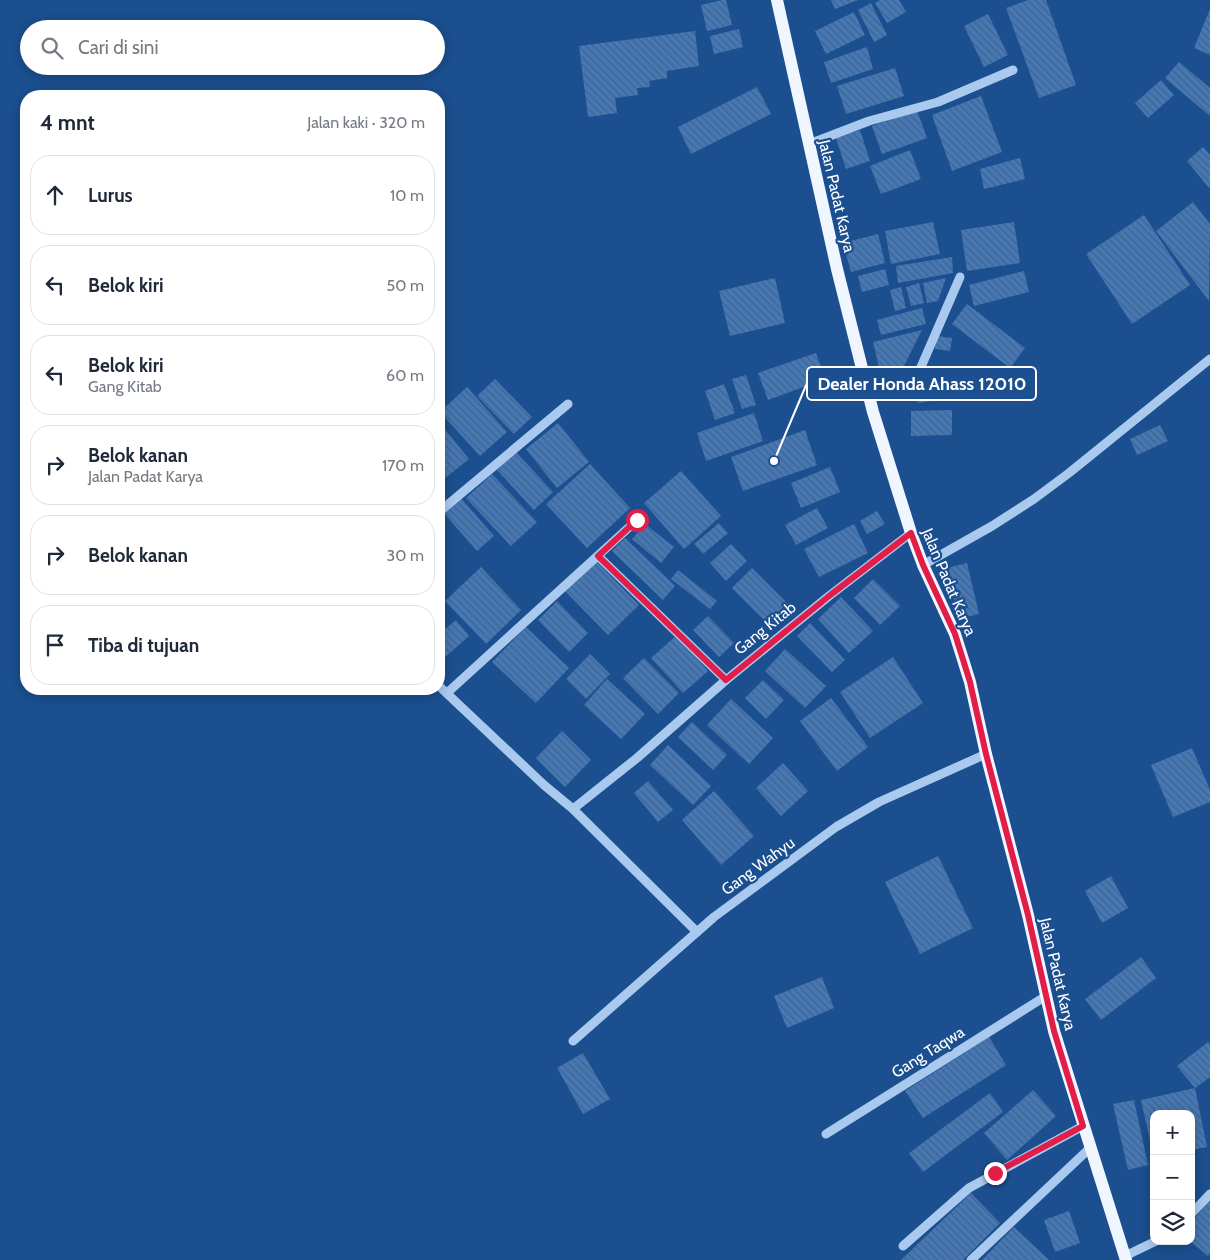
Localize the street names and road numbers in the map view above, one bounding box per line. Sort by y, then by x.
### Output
street label: Jalan Padat Karya [815,137,859,254]
street label: Jalan Padat Karya [917,524,980,639]
street label: Gang Kitab [730,597,800,659]
street label: Gang Wahyu [718,833,798,899]
street label: Jalan Padat Karya [1036,915,1080,1032]
street label: Gang Taqwa [888,1022,968,1082]

